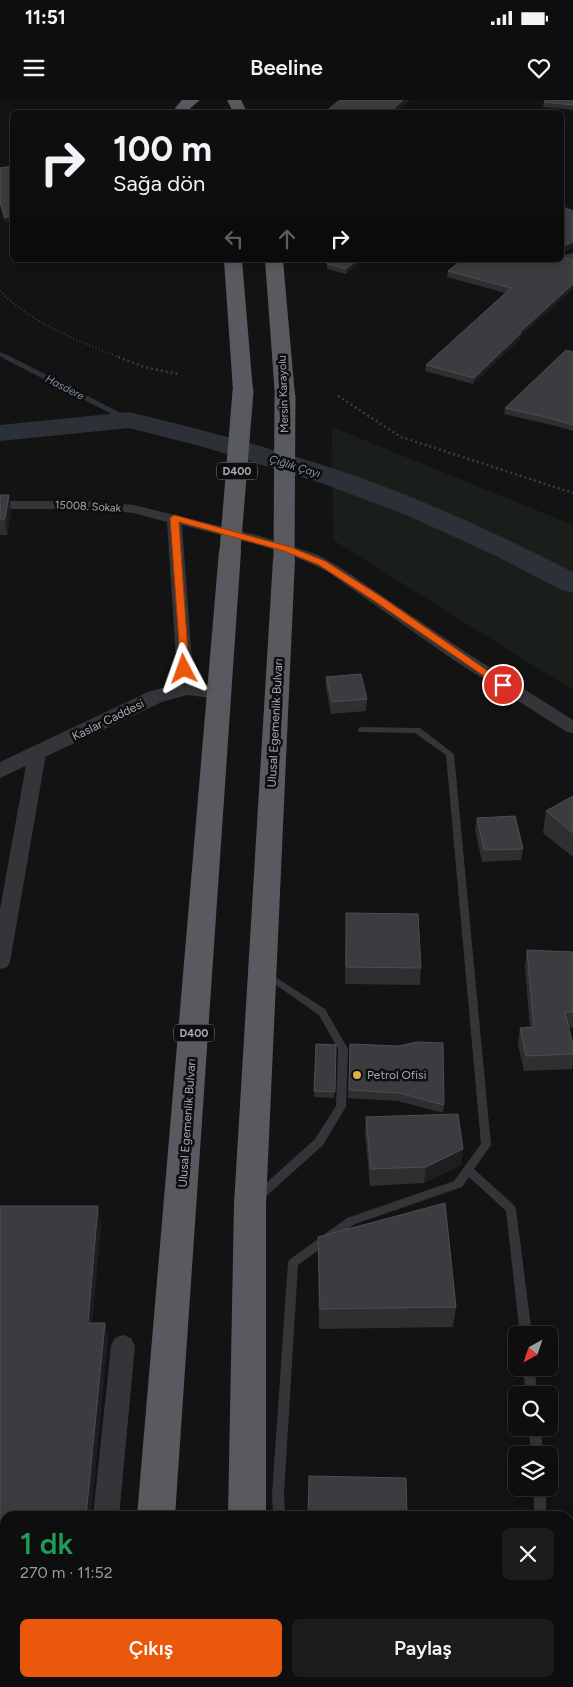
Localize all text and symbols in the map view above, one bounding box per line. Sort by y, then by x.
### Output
text: 11:51 [25,6,66,29]
icon: menu [20,54,48,82]
text: Beeline [250,54,323,81]
icon: heart [525,54,553,82]
text: 100 m [113,128,212,170]
icon: right [30,130,95,195]
text: Sağa dön [113,170,205,197]
icon: left [220,225,248,253]
icon: ahead [273,225,301,253]
icon: right [326,225,354,253]
street label: Mersin Karayolu [276,355,291,433]
water label: Hasdere [43,372,86,403]
water label: Çığlık Çayı [268,453,322,481]
road number: D400 [217,462,257,480]
street label: 15008. Sokak [55,498,122,515]
position arrow [157,642,209,694]
street label: Ulusal Egemenlik Bulvarı [265,658,285,788]
pin [482,664,524,706]
icon: arrive [489,671,517,699]
street label: Kaslar Caddesi [70,697,146,743]
road number: D400 [174,1024,214,1041]
street label: Ulusal Egemenlik Bulvarı [176,1058,198,1188]
place label: Petrol Ofisi [367,1068,426,1082]
marker: Petrol Ofisi [351,1069,363,1081]
north arrow [508,1326,558,1376]
map controls [508,1326,558,1496]
button: search [508,1386,558,1436]
button: layers [508,1446,558,1496]
text: 1 dk [20,1525,73,1562]
button: close [502,1528,554,1580]
text: 270 m · 11:52 [20,1563,113,1582]
button: Çıkış [20,1619,282,1677]
button: Paylaş [292,1619,554,1677]

